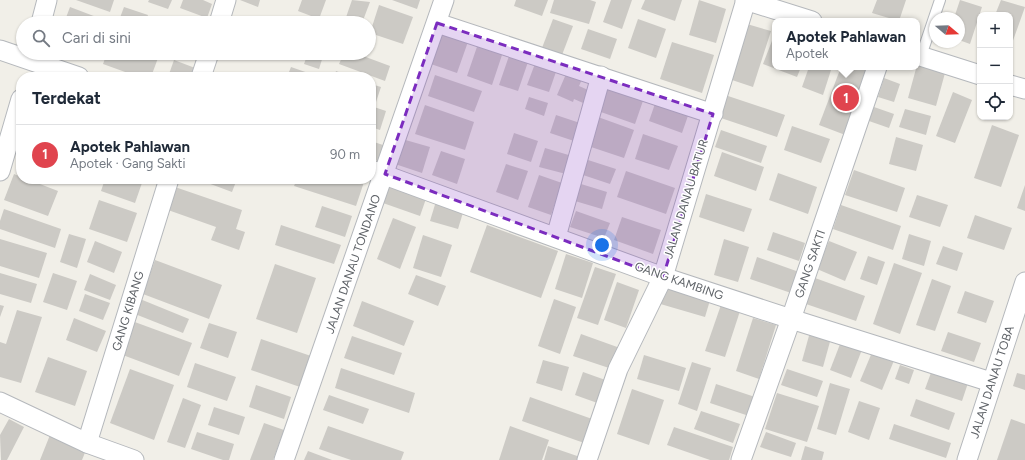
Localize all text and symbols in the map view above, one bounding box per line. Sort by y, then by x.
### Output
north arrow [929,12,965,48]
map controls [977,12,1013,120]
button: + [977,12,1013,48]
search box [16,16,376,60]
popup [772,18,920,70]
icon: search [30,27,52,49]
text: Apotek Pahlawan [786,28,906,46]
text: Cari di sini [62,29,131,47]
text: Apotek [786,46,828,61]
button: − [977,48,1013,84]
pin: 1 [833,83,859,113]
button: locate [977,84,1013,120]
text: Terdekat [32,88,101,108]
text: Apotek Pahlawan [70,138,190,156]
street label: JALAN DANAU BATUR [661,138,711,260]
text: 1 [42,147,48,162]
text: 90 m [330,147,360,162]
text: Apotek · Gang Sakti [70,156,186,171]
street label: JALAN DANAU TONDANO [323,193,383,335]
street label: GANG SAKTI [792,228,828,300]
your location [592,235,612,255]
street label: GANG KAMBING [633,259,725,303]
street label: GANG KIBANG [109,269,147,353]
street label: JALAN DANAU TOBA [967,324,1017,440]

